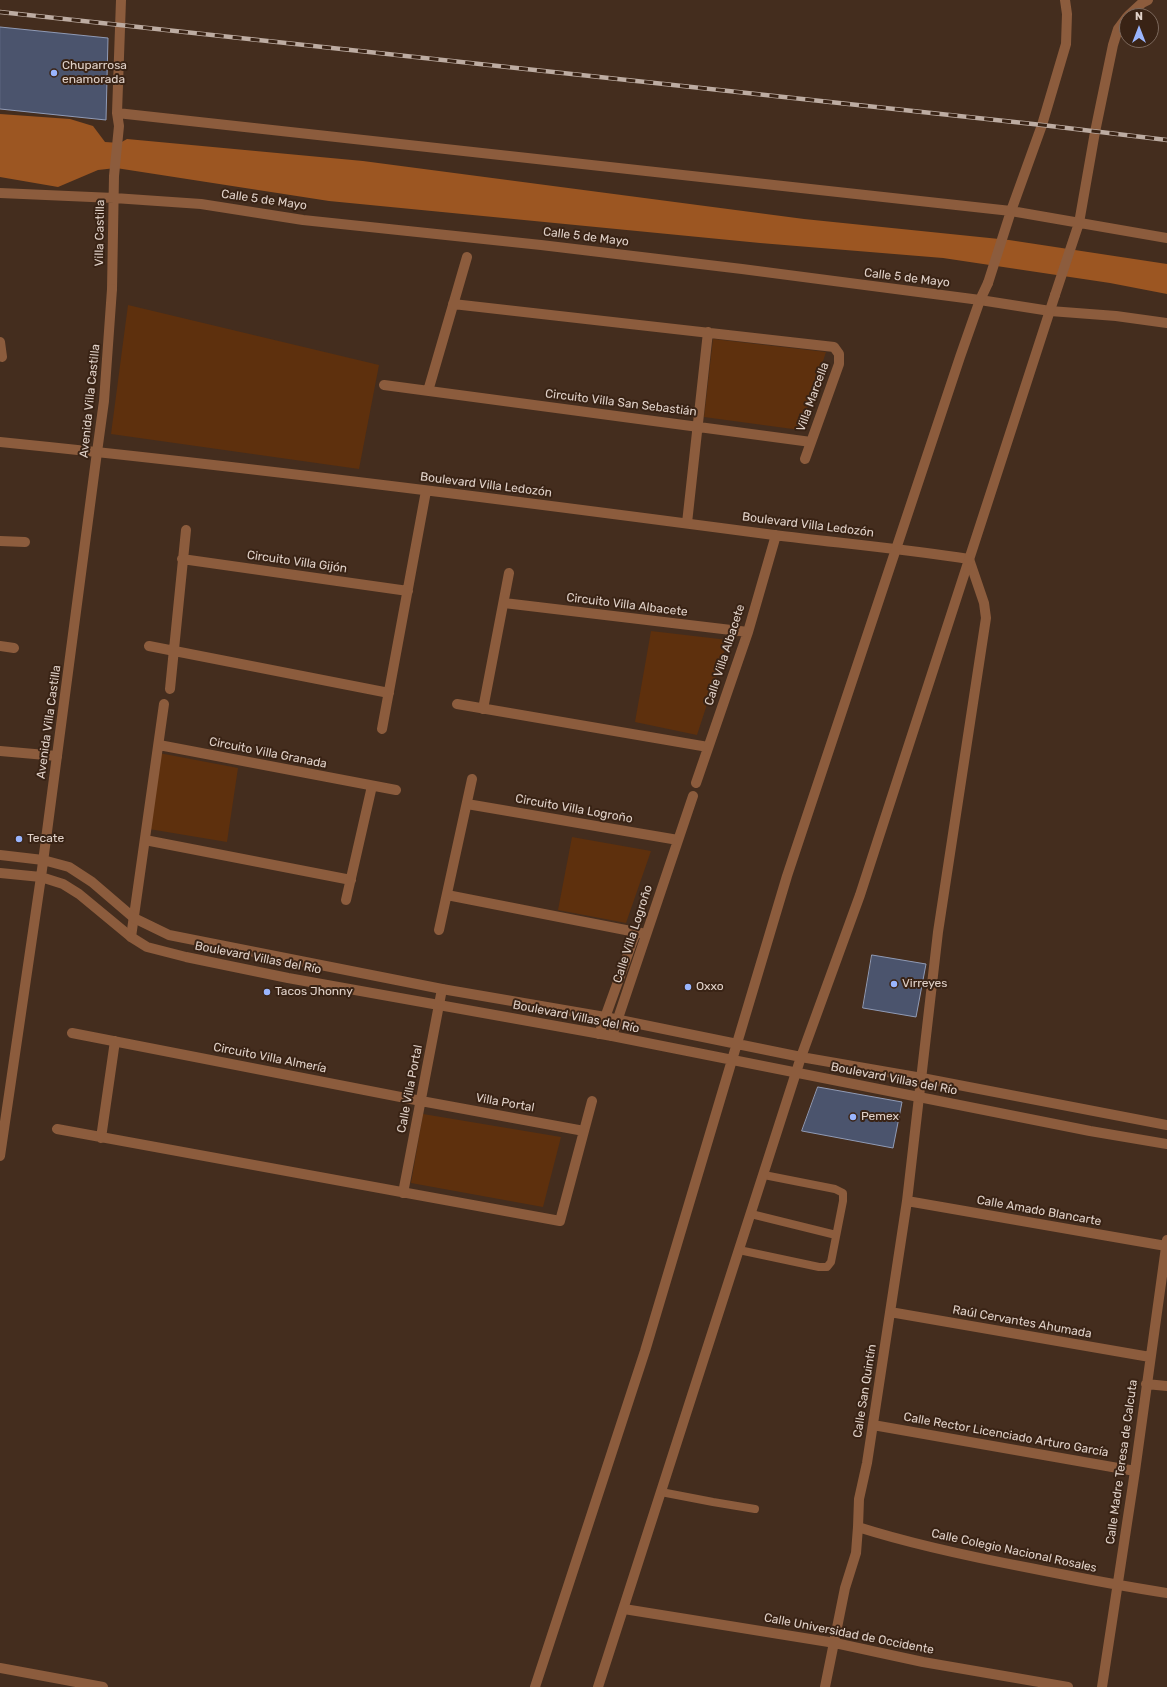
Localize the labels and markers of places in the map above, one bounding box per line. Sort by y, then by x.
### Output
place label: Chuparrosa enamorada [62,59,127,87]
marker: Chuparrosa enamorada [49,68,59,78]
place label: Tecate [27,832,64,846]
marker: Tecate [14,834,24,844]
place label: Virreyes [902,977,947,991]
marker: Virreyes [889,979,899,989]
place label: Oxxo [696,980,724,994]
marker: Oxxo [683,982,693,992]
place label: Tacos Jhonny [275,985,353,999]
marker: Tacos Jhonny [262,987,272,997]
place label: Pemex [861,1110,899,1124]
marker: Pemex [848,1112,858,1122]

